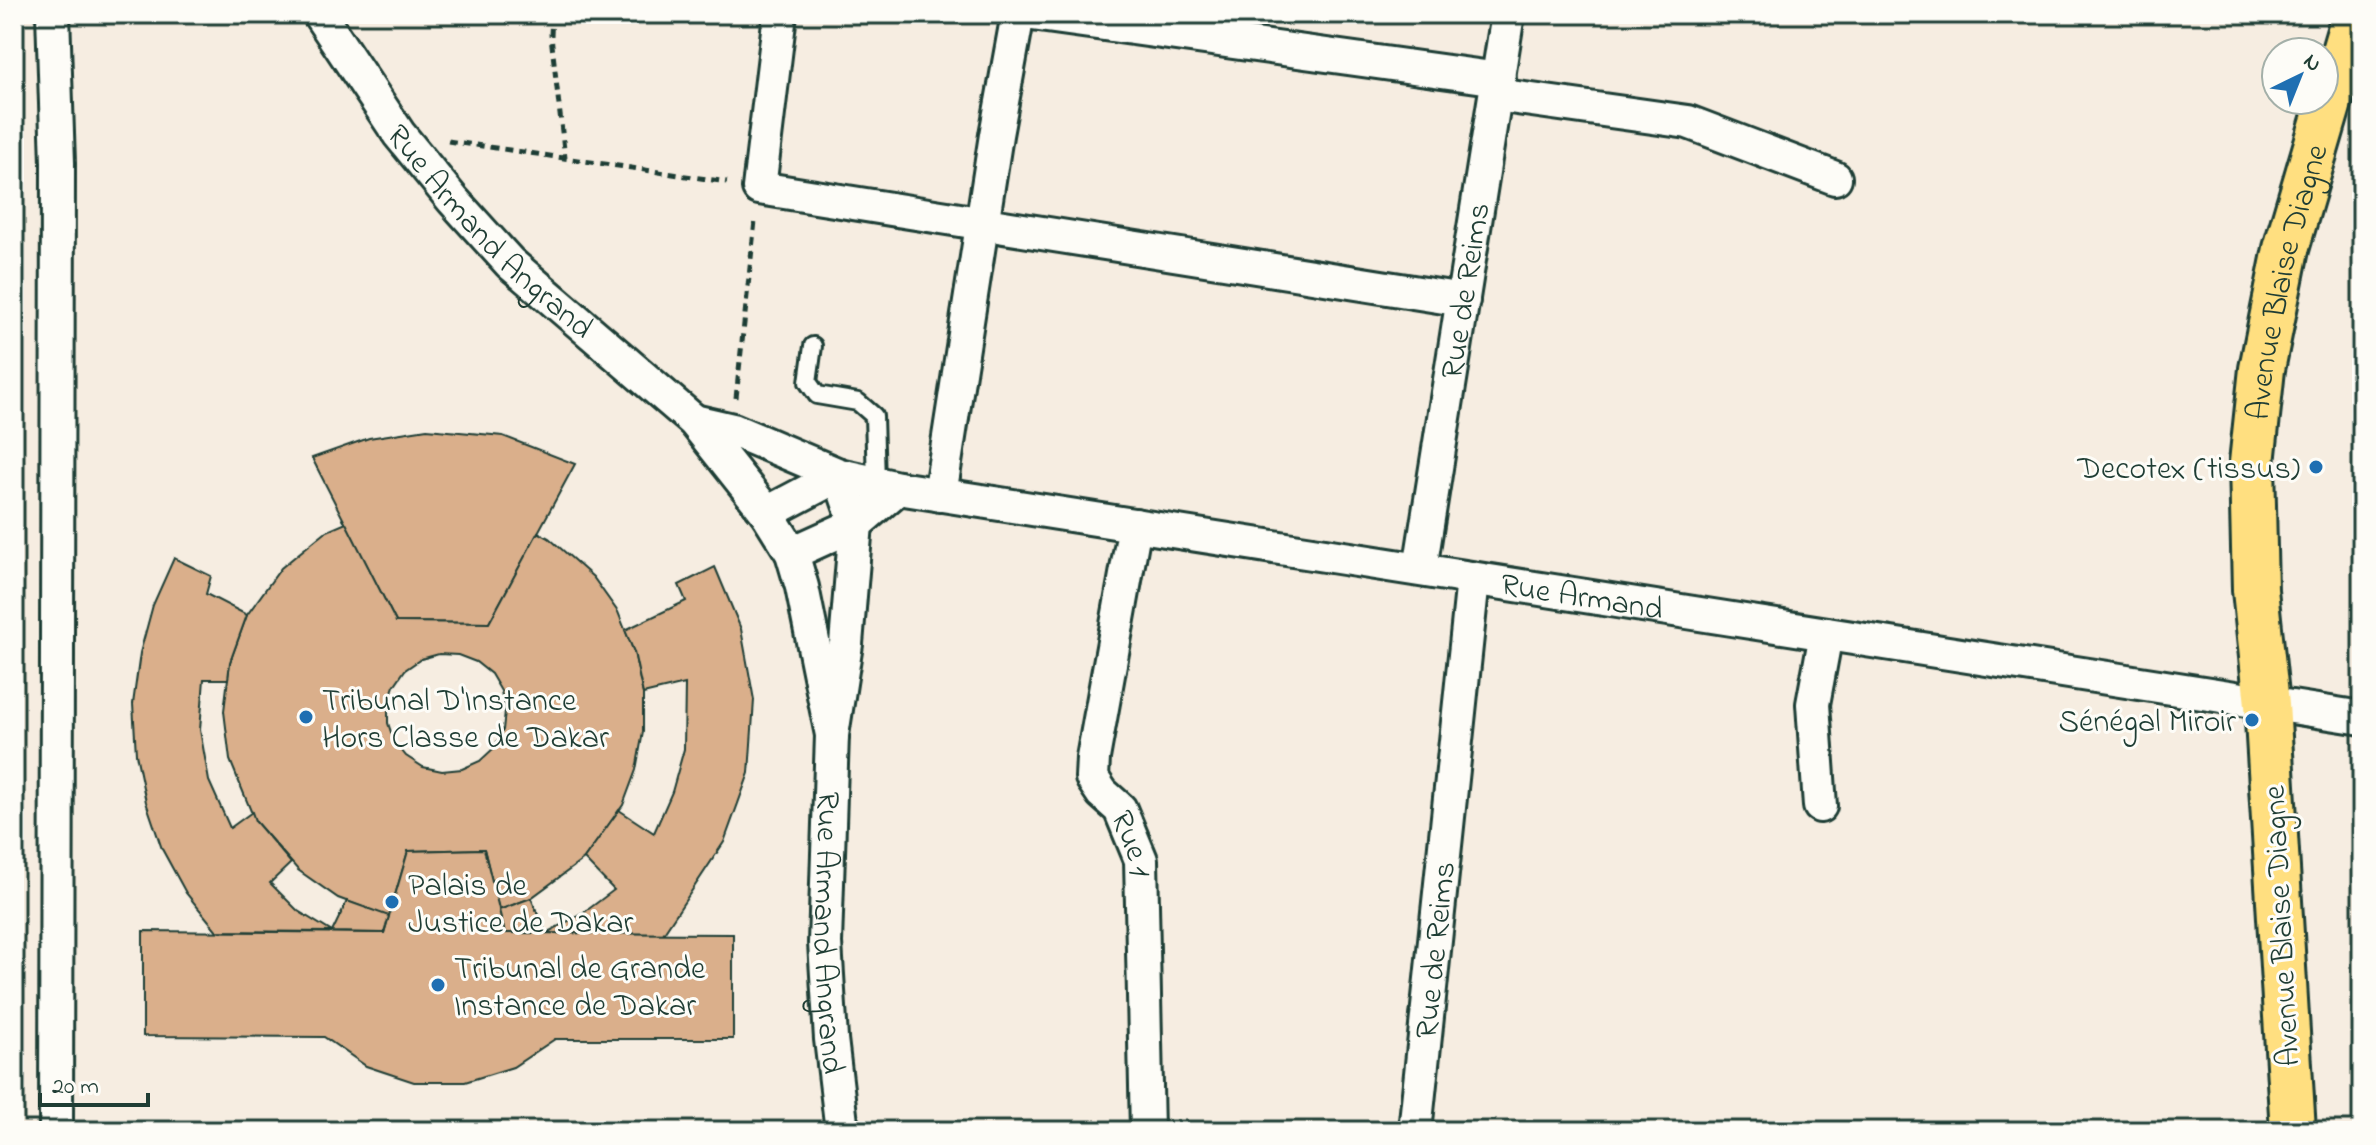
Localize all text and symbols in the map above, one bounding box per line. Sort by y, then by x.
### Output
north arrow [2260,36,2340,116]
text: N [2295,47,2328,80]
street label: Rue Armand Angrand [373,115,603,352]
street label: Avenue Blaise Diagne [2237,139,2343,422]
street label: Rue de Reims [1431,200,1505,382]
place label: Decotex (tissus) [2076,447,2300,494]
marker: Decotex (tissus) [2307,458,2325,476]
street label: Rue Armand [1497,563,1666,635]
place label: Tribunal D'Instance Hors Classe de Dakar [322,679,609,763]
place label: Sénégal Miroir [2059,700,2236,747]
marker: Tribunal D'Instance Hors Classe de Dakar [297,708,315,726]
marker: Sénégal Miroir [2243,711,2261,729]
street label: Avenue Blaise Diagne [2253,783,2314,1068]
street label: Rue Armand Angrand [798,790,855,1077]
street label: Rue 1 [1096,804,1161,877]
street label: Rue de Reims [1405,860,1470,1041]
place label: Palais de Justice de Dakar [408,864,634,948]
marker: Palais de Justice de Dakar [383,893,401,911]
place label: Tribunal de Grande Instance de Dakar [454,947,706,1031]
marker: Tribunal de Grande Instance de Dakar [429,976,447,994]
scale bar [40,1057,148,1107]
text: 20 m [52,1070,99,1105]

